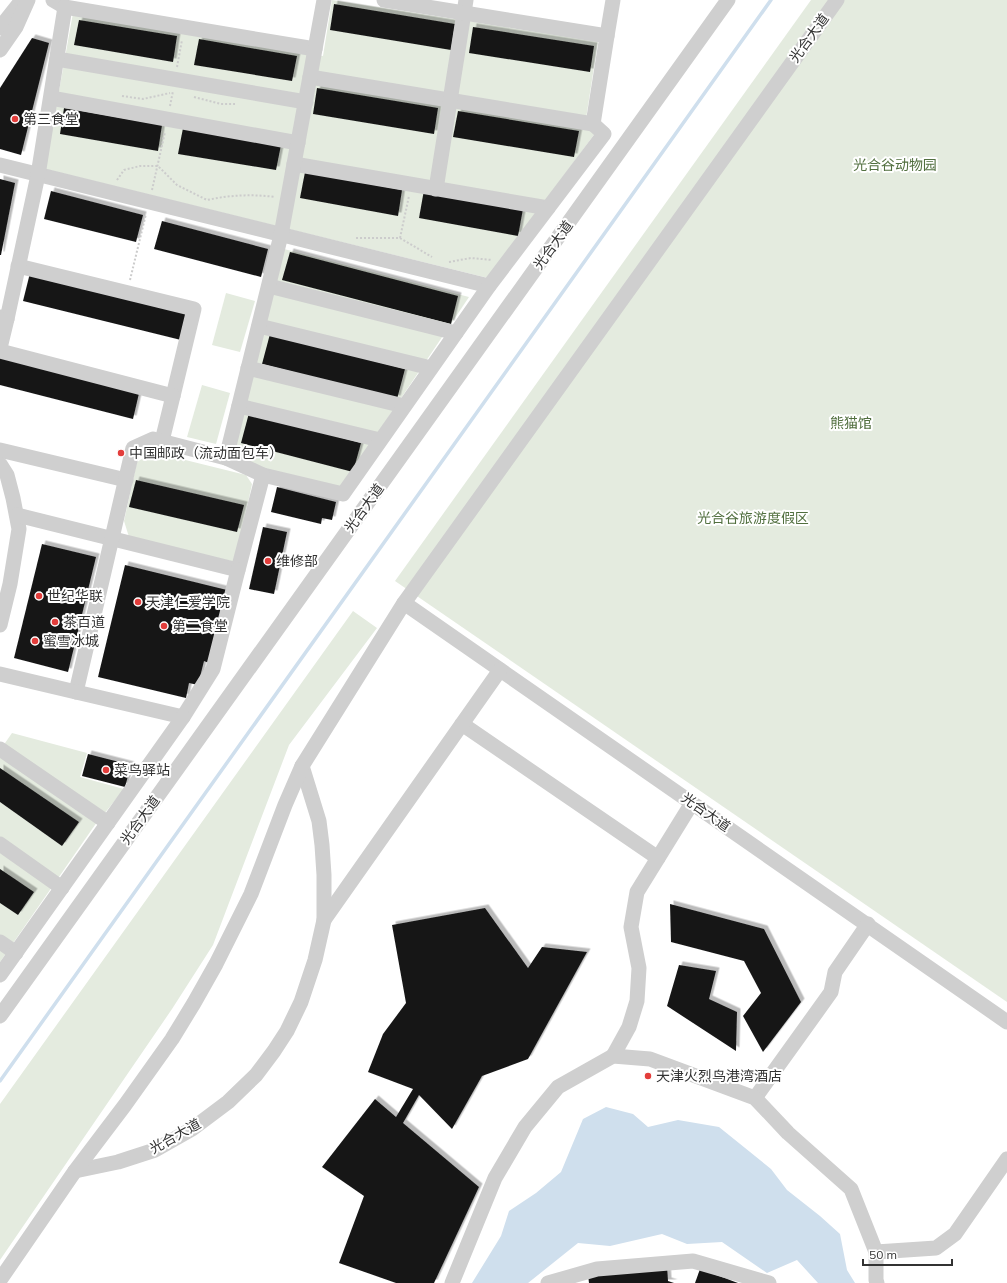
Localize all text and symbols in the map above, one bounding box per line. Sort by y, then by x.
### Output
street label: 光合大道 [785,10,833,66]
place label: 第三食堂 [23,110,79,128]
marker: 第三食堂 [10,114,20,124]
park label: 光合谷动物园 [853,156,937,174]
street label: 光合大道 [529,217,577,273]
park label: 熊猫馆 [830,414,872,432]
place label: 中国邮政（流动面包车） [129,444,283,462]
marker: 中国邮政（流动面包车） [116,448,126,458]
street label: 光合大道 [340,480,388,536]
park label: 光合谷旅游度假区 [697,509,809,527]
place label: 维修部 [276,552,318,570]
marker: 维修部 [263,556,273,566]
place label: 世纪华联 [47,587,103,605]
marker: 世纪华联 [34,591,44,601]
place label: 天津仁爱学院 [146,593,230,611]
marker: 天津仁爱学院 [133,597,143,607]
place label: 茶百道 [63,613,105,631]
marker: 茶百道 [50,617,60,627]
place label: 第二食堂 [172,617,228,635]
marker: 第二食堂 [159,621,169,631]
place label: 蜜雪冰城 [43,632,99,650]
marker: 蜜雪冰城 [30,636,40,646]
place label: 菜鸟驿站 [114,761,170,779]
marker: 菜鸟驿站 [101,765,111,775]
street label: 光合大道 [678,789,734,835]
street label: 光合大道 [116,792,164,848]
place label: 天津火烈鸟港湾酒店 [656,1067,782,1085]
marker: 天津火烈鸟港湾酒店 [643,1071,653,1081]
street label: 光合大道 [146,1115,204,1157]
scale bar [863,1241,952,1267]
text: 50 m [869,1247,897,1262]

